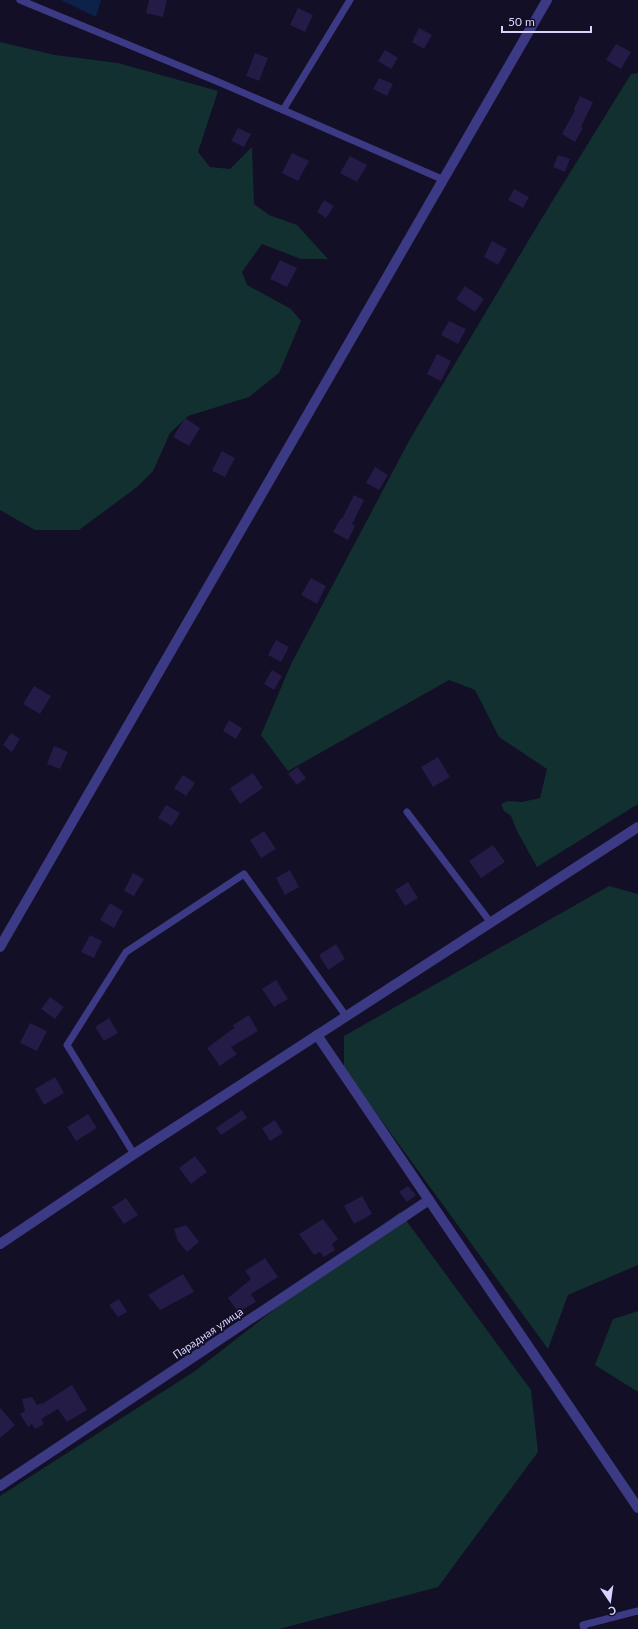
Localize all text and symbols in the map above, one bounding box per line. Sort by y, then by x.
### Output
scale bar [502,8,591,34]
text: 50 m [508,14,535,29]
street label: Парадная улица [170,1304,245,1361]
north arrow [590,1581,630,1621]
text: С [607,1604,617,1619]

